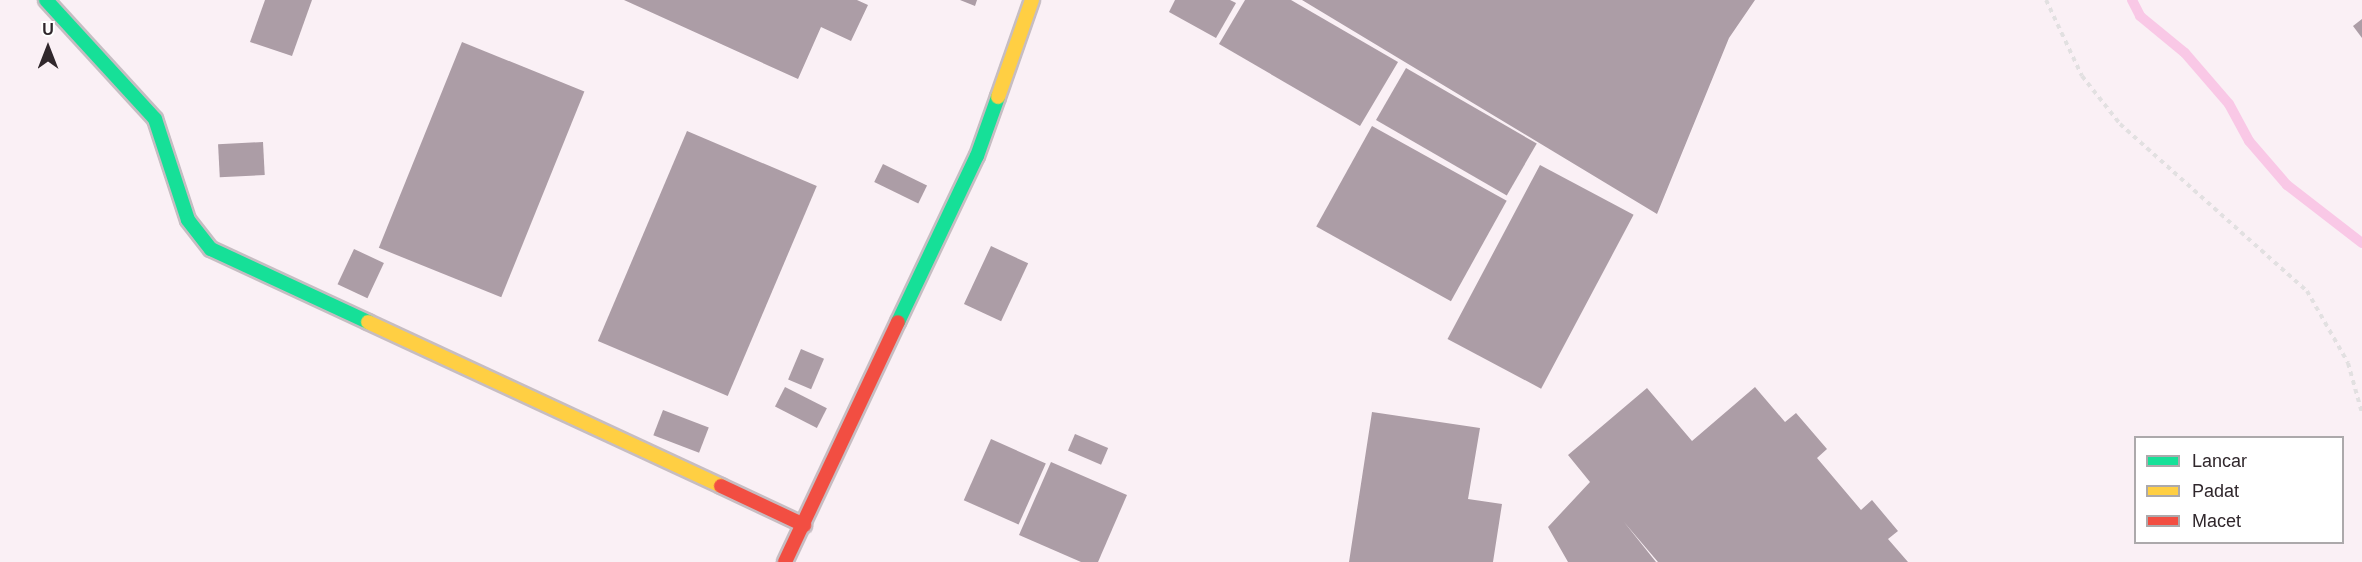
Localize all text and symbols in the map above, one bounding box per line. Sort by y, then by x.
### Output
north arrow [18,18,78,78]
text: U [42,21,54,38]
legend [2134,436,2344,544]
text: Lancar [2192,451,2247,471]
text: Padat [2192,481,2239,501]
text: Macet [2192,511,2241,531]

